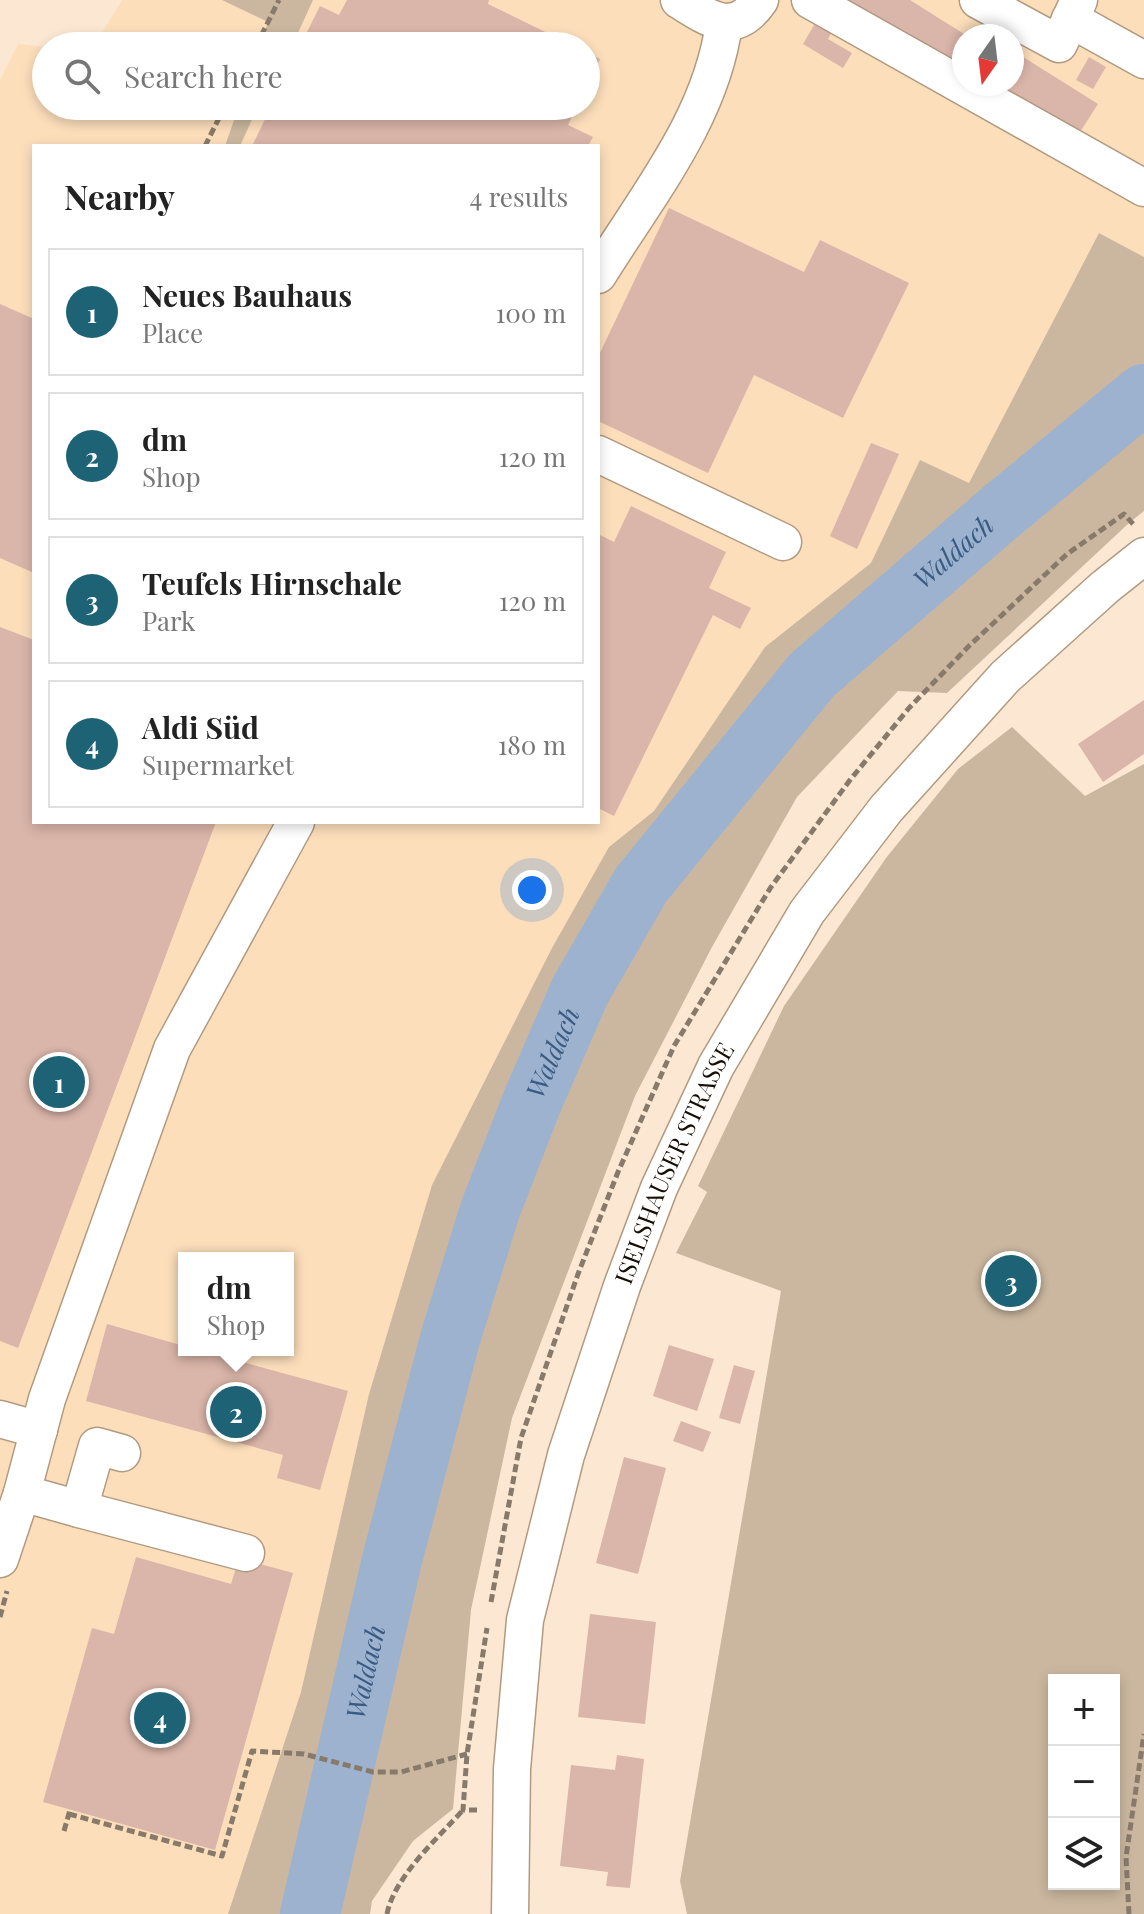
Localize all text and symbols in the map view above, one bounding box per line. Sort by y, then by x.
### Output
north arrow [952,24,1024,96]
search box [32,32,600,120]
icon: search [60,54,104,98]
text: Search here [124,56,283,96]
text: Nearby [64,173,175,219]
text: 4 results [469,179,568,214]
text: Neues Bauhaus [142,275,352,315]
text: 1 [87,295,97,330]
text: 100 m [496,295,566,330]
text: Place [142,315,203,350]
text: dm [142,419,187,459]
text: 2 [85,439,99,474]
text: 120 m [499,439,566,474]
text: Shop [142,459,201,494]
water label: Waldach [905,507,1000,596]
text: Teufels Hirnschale [142,563,402,603]
text: 3 [86,583,98,618]
text: 120 m [499,583,566,618]
text: Park [142,603,195,638]
text: Aldi Süd [142,707,259,747]
text: 4 [85,727,99,762]
text: 180 m [498,727,566,762]
text: Supermarket [142,747,294,782]
your location [512,870,552,910]
water label: Waldach [517,1002,587,1104]
street label: ISELSHAUSER STRASSE [606,1036,740,1288]
pin: 1 [33,1052,85,1112]
pin: 3 [985,1251,1037,1311]
popup [178,1252,294,1356]
text: dm [207,1267,252,1307]
text: Shop [207,1307,265,1342]
pin: 2 [210,1382,262,1442]
water label: Waldach [337,1621,392,1723]
map controls [1048,1674,1120,1890]
button: + [1048,1674,1120,1746]
pin: 4 [134,1688,186,1748]
button: − [1048,1746,1120,1818]
button: layers [1048,1818,1120,1890]

